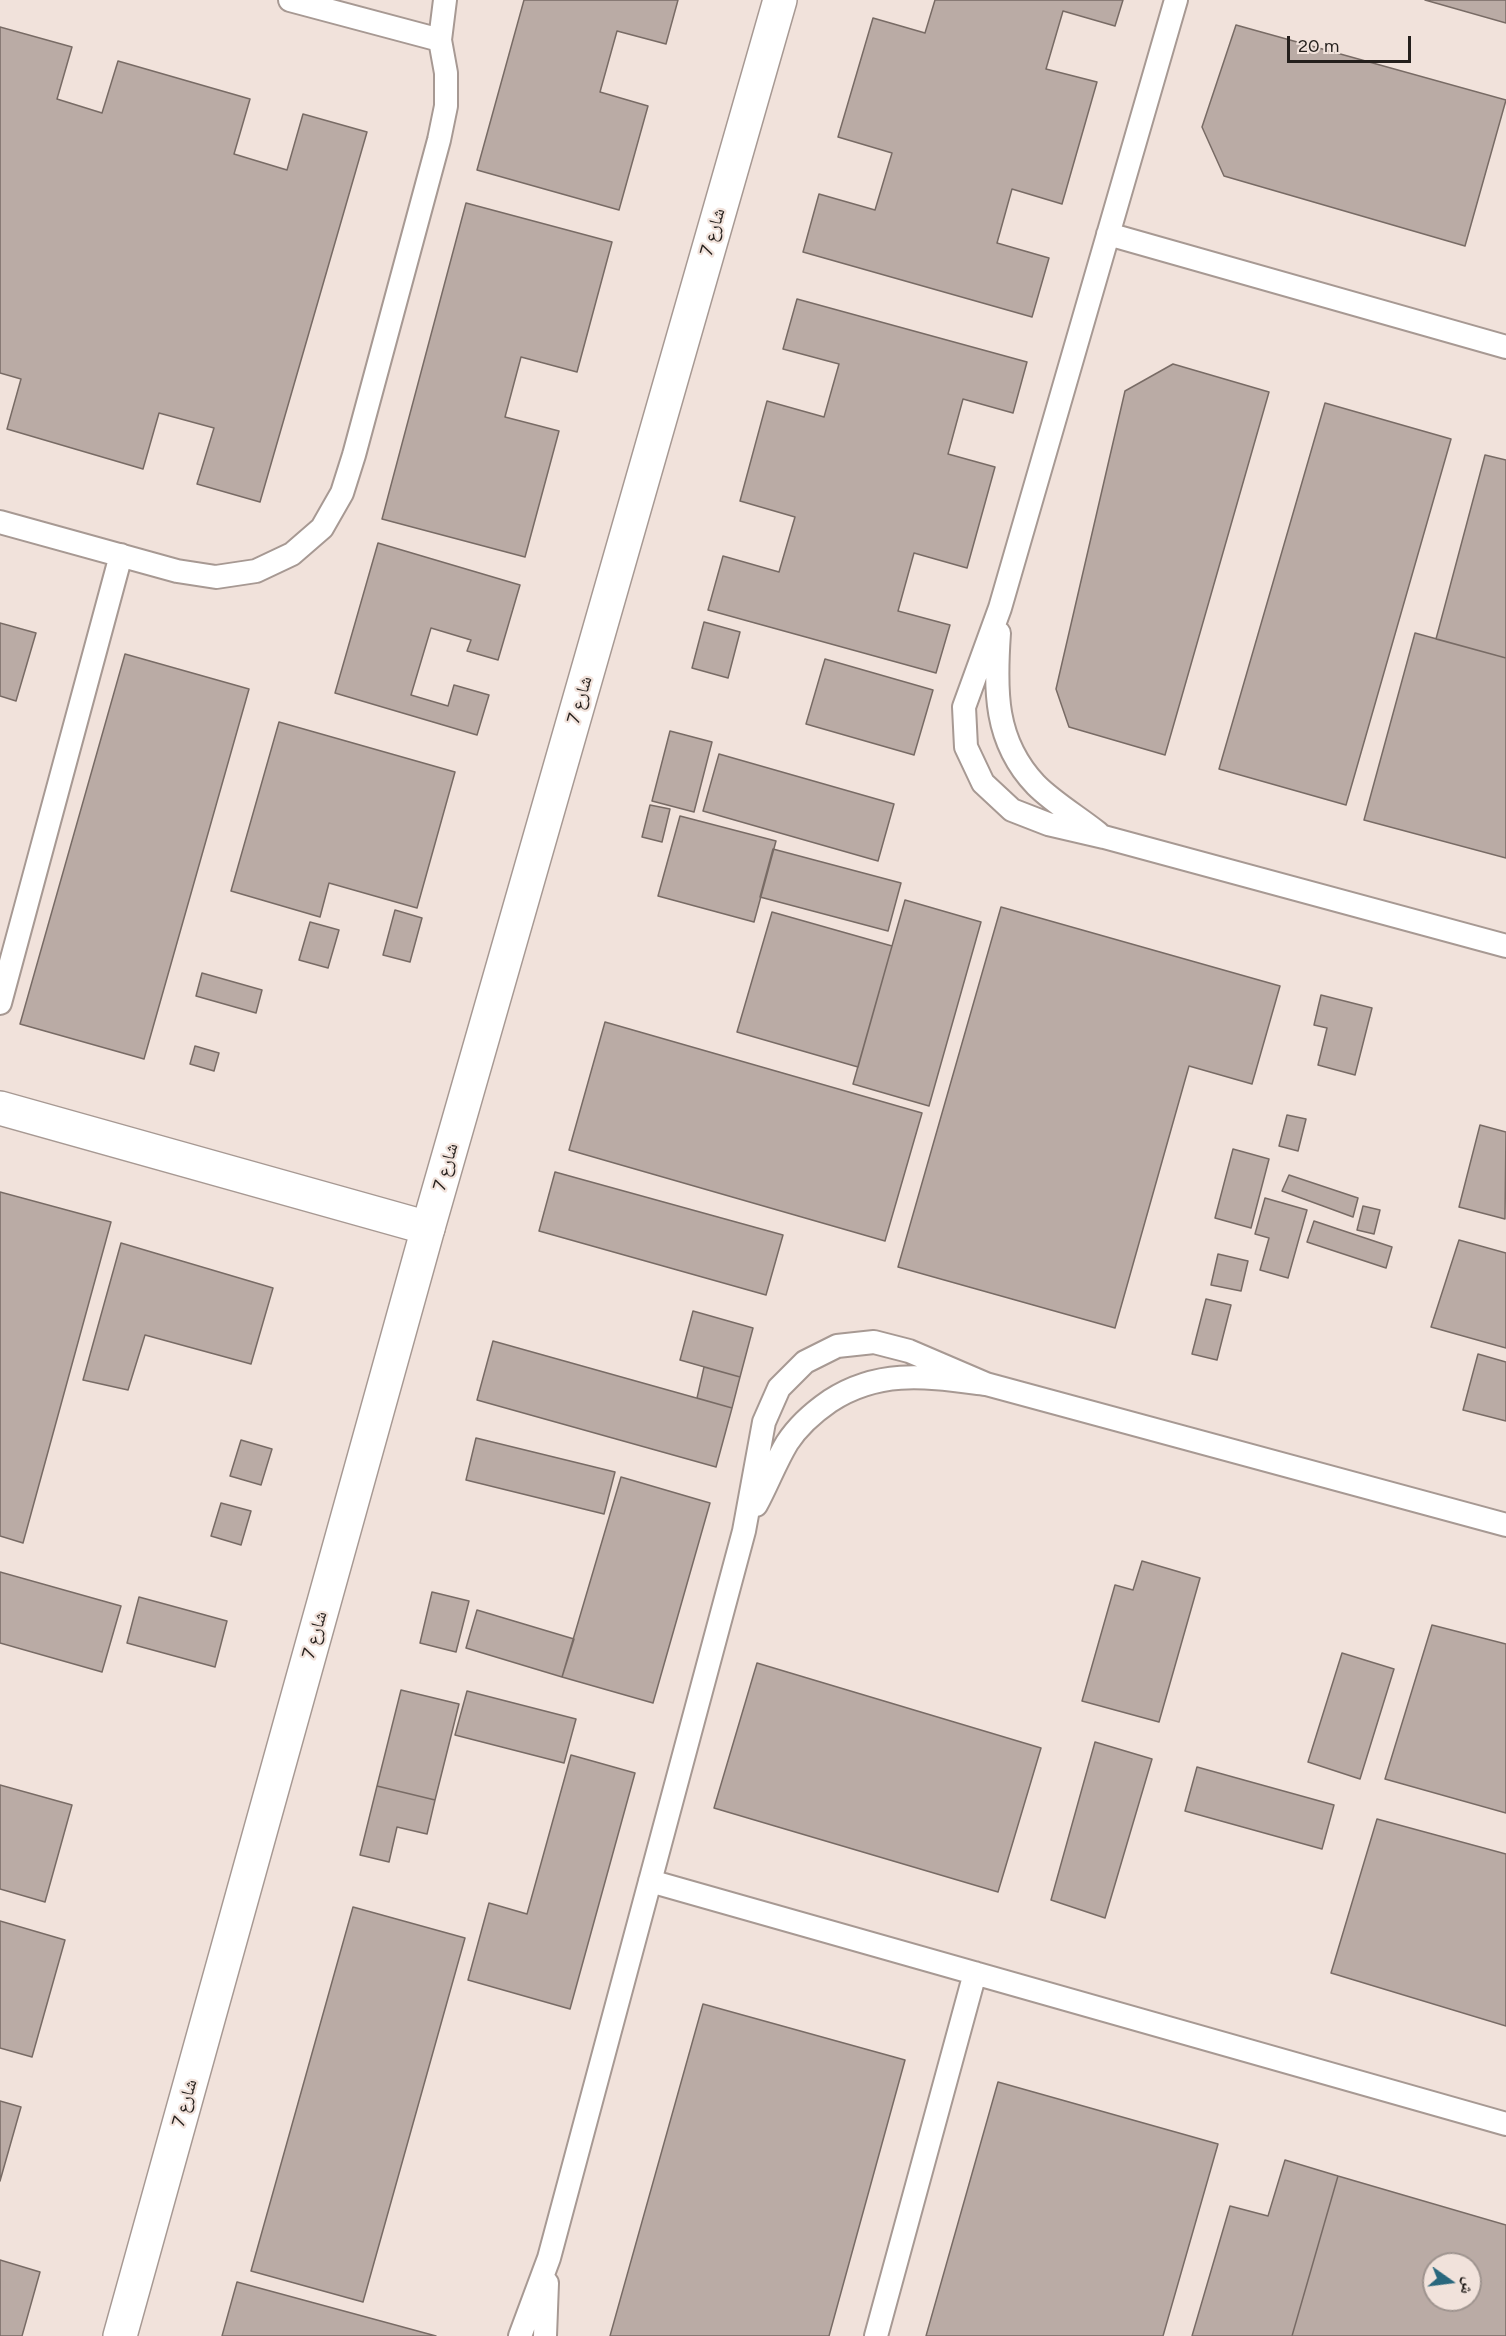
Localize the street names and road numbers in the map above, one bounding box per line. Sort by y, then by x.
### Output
street label: شارع 7 [696,206,730,258]
street label: شارع 7 [563,674,597,726]
street label: شارع 7 [429,1141,463,1193]
street label: شارع 7 [298,1609,332,1661]
street label: شارع 7 [168,2077,202,2129]

